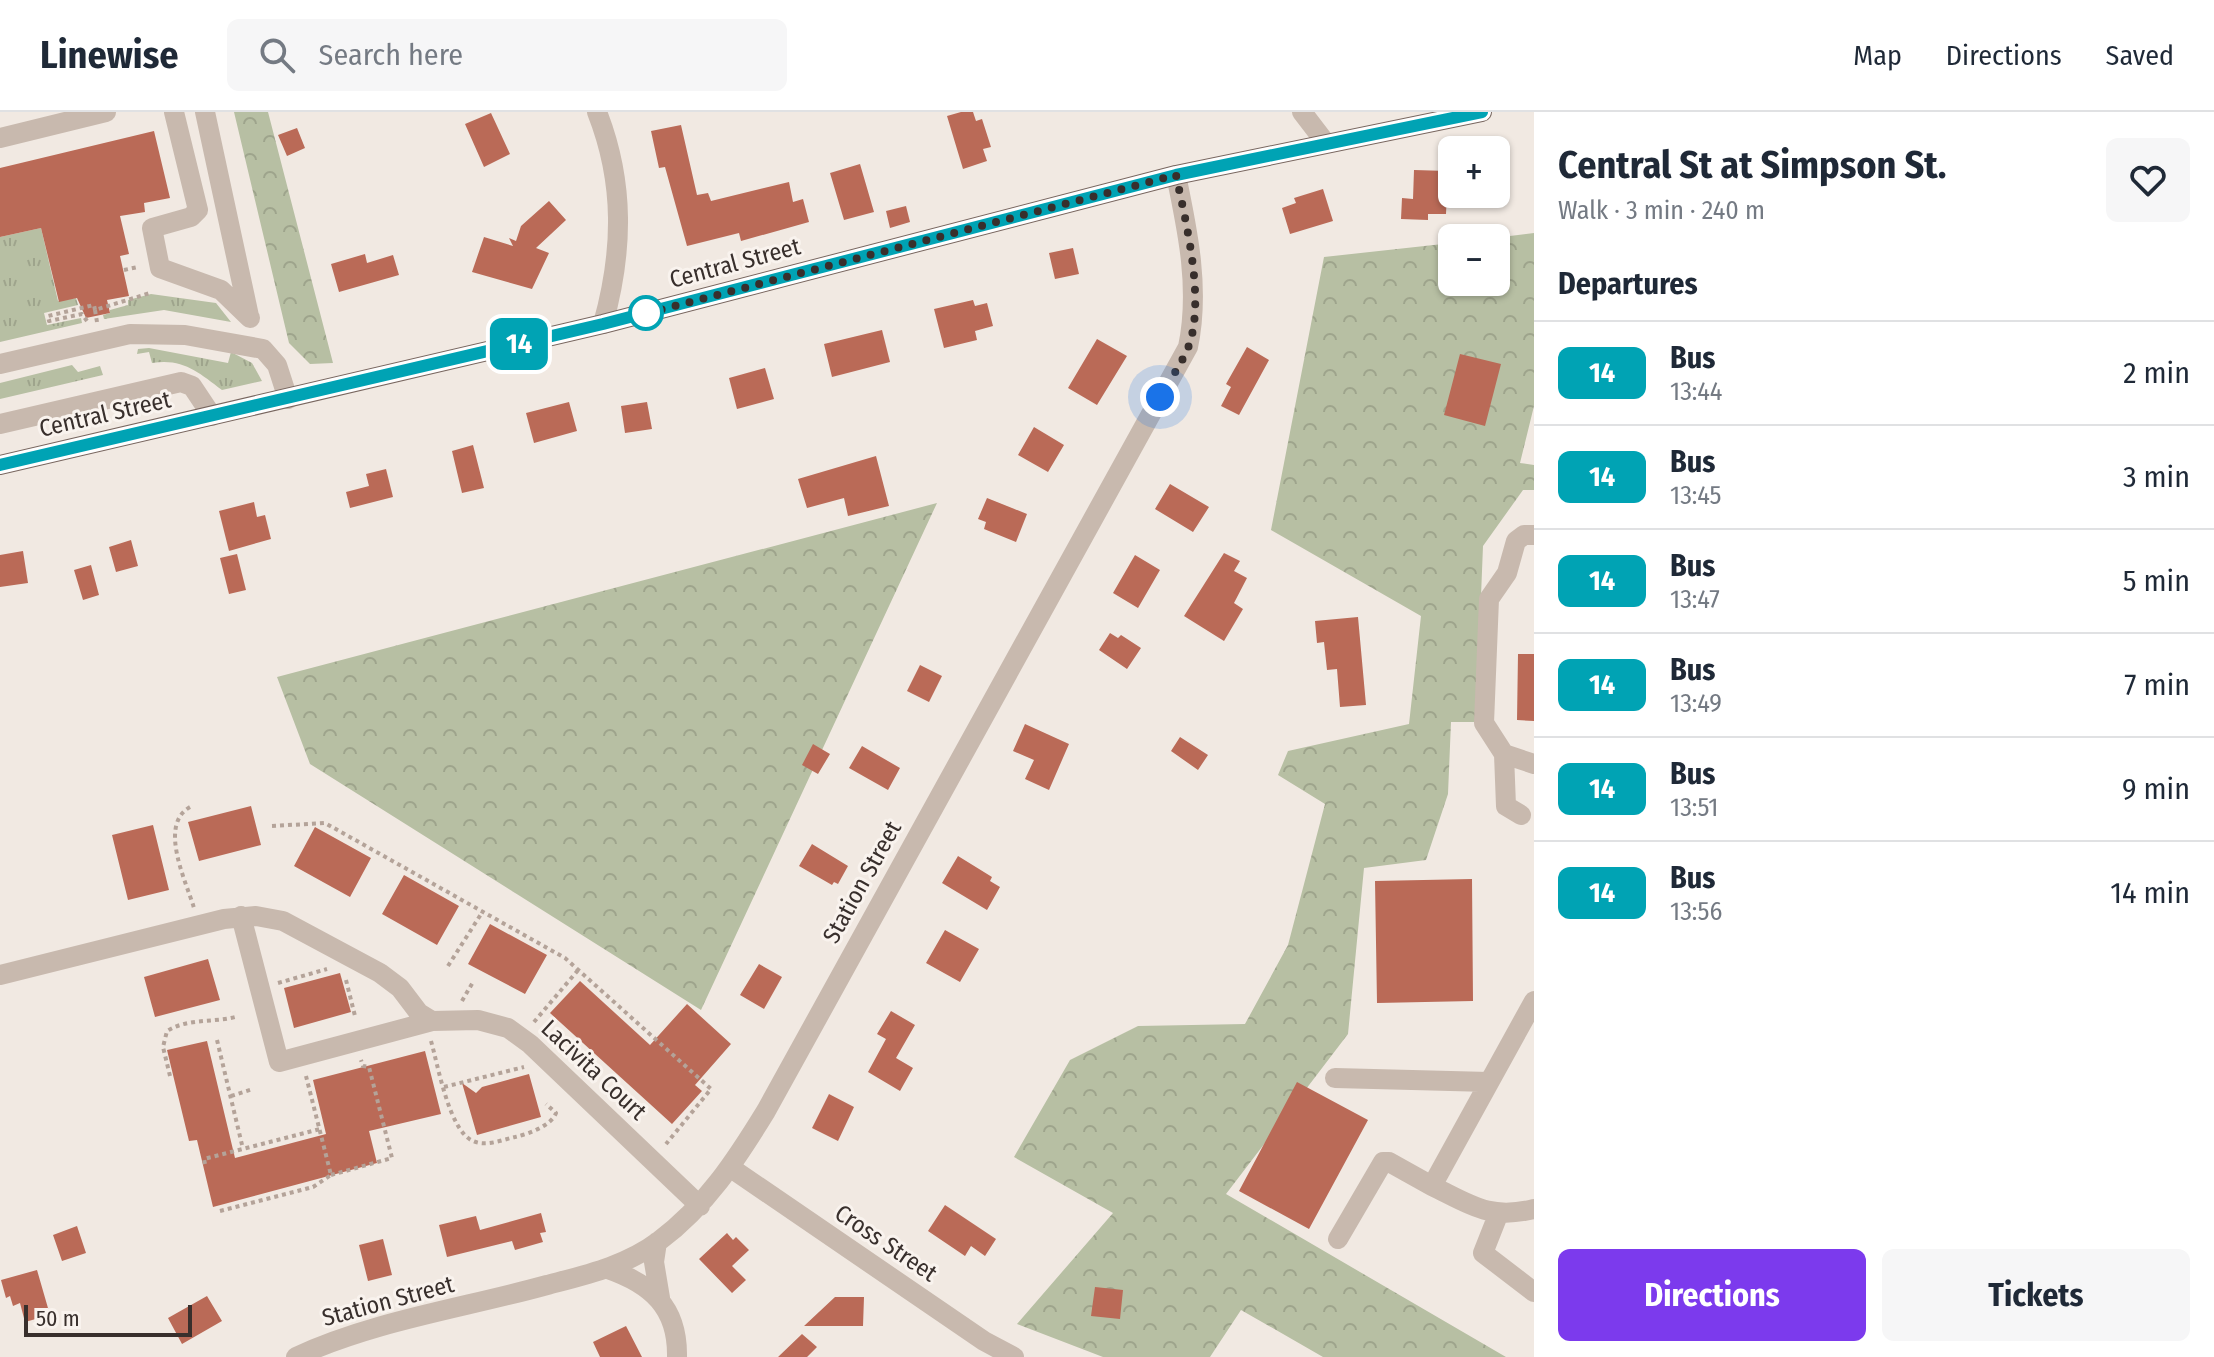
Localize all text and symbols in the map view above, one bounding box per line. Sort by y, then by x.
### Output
search box [227,19,787,91]
text: Linewise [40,32,179,78]
icon: search [255,33,299,77]
text: Search here [319,37,463,73]
text: Map [1853,39,1902,72]
text: Directions [1946,39,2062,72]
text: Saved [2106,39,2174,72]
map controls [1438,136,1510,296]
button: + [1438,136,1510,208]
button: heart [2106,138,2190,222]
text: Central St at Simpson St. [1558,142,1947,188]
text: Walk · 3 min · 240 m [1558,195,1765,226]
button: − [1438,224,1510,296]
street label: Central Street [667,232,804,294]
text: Departures [1558,266,1698,302]
unlabelled marker [629,296,663,330]
line badge: 14 [483,318,555,370]
text: 14 [506,327,532,360]
text: Bus [1670,340,1715,376]
text: 2 min [2123,355,2190,391]
text: 14 [1589,356,1615,389]
text: 13:44 [1670,376,1722,407]
your location [1140,377,1180,417]
street label: Central Street [36,385,174,443]
text: Bus [1670,444,1715,480]
text: 3 min [2123,459,2190,495]
text: 14 [1589,460,1615,493]
text: 13:45 [1670,480,1722,511]
text: Bus [1670,548,1715,584]
text: 5 min [2123,563,2190,599]
text: 14 [1589,564,1615,597]
text: 13:47 [1670,584,1720,615]
text: Bus [1670,652,1715,688]
text: 7 min [2124,667,2190,703]
text: 14 [1589,668,1615,701]
text: 13:49 [1670,688,1722,719]
text: Bus [1670,756,1715,792]
text: 9 min [2122,771,2190,807]
text: 14 [1589,772,1615,805]
text: 13:51 [1670,792,1718,823]
street label: Station Street [817,816,907,948]
text: Bus [1670,860,1715,896]
text: 14 min [2110,875,2190,911]
text: 14 [1589,876,1615,909]
text: 13:56 [1670,896,1722,927]
street label: Lacivita Court [536,1014,652,1126]
street label: Cross Street [830,1199,942,1287]
button: Directions [1558,1249,1866,1341]
button: Tickets [1882,1249,2190,1341]
street label: Station Street [319,1270,457,1332]
scale bar [24,1301,192,1337]
text: 50 m [36,1305,80,1332]

